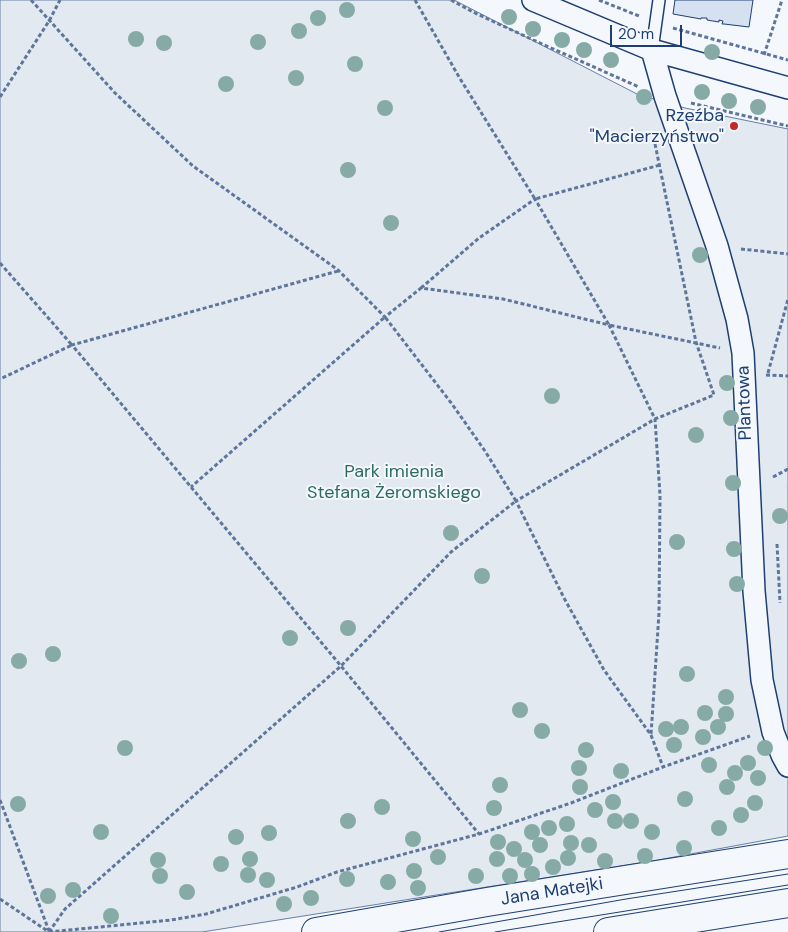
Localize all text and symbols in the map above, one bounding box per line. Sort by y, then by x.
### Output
scale bar [613,15,686,47]
text: 20 m [618,24,654,44]
place label: Rzeźba "Macierzyństwo" [590,105,724,148]
marker: Rzeźba "Macierzyństwo" [728,120,740,132]
street label: Plantowa [733,365,757,441]
park label: Park imienia Stefana Żeromskiego [307,461,481,504]
street label: Jana Matejki [499,873,605,911]

